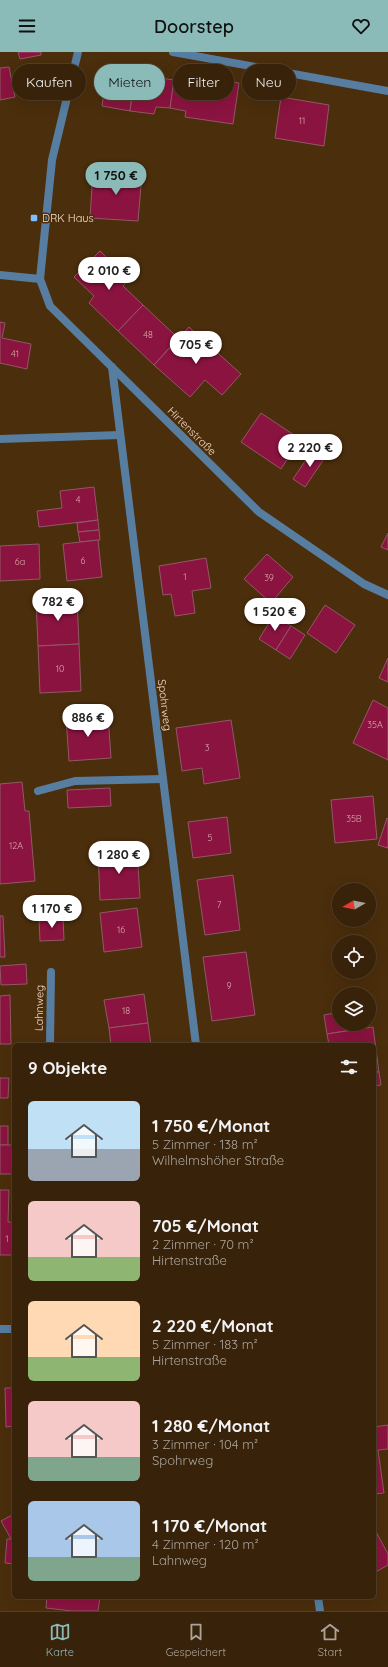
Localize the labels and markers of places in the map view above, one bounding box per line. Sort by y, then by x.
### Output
pin: 1 750 € [79,162,153,196]
place label: DRK Haus [42,211,94,225]
marker: DRK Haus [29,213,39,223]
pin: 2 010 € [72,257,146,291]
pin: 705 € [168,331,224,365]
pin: 2 220 € [273,434,347,468]
pin: 782 € [30,588,86,622]
pin: 1 520 € [238,598,312,632]
pin: 886 € [60,704,116,738]
pin: 1 280 € [82,841,156,875]
pin: 1 170 € [15,895,89,929]

